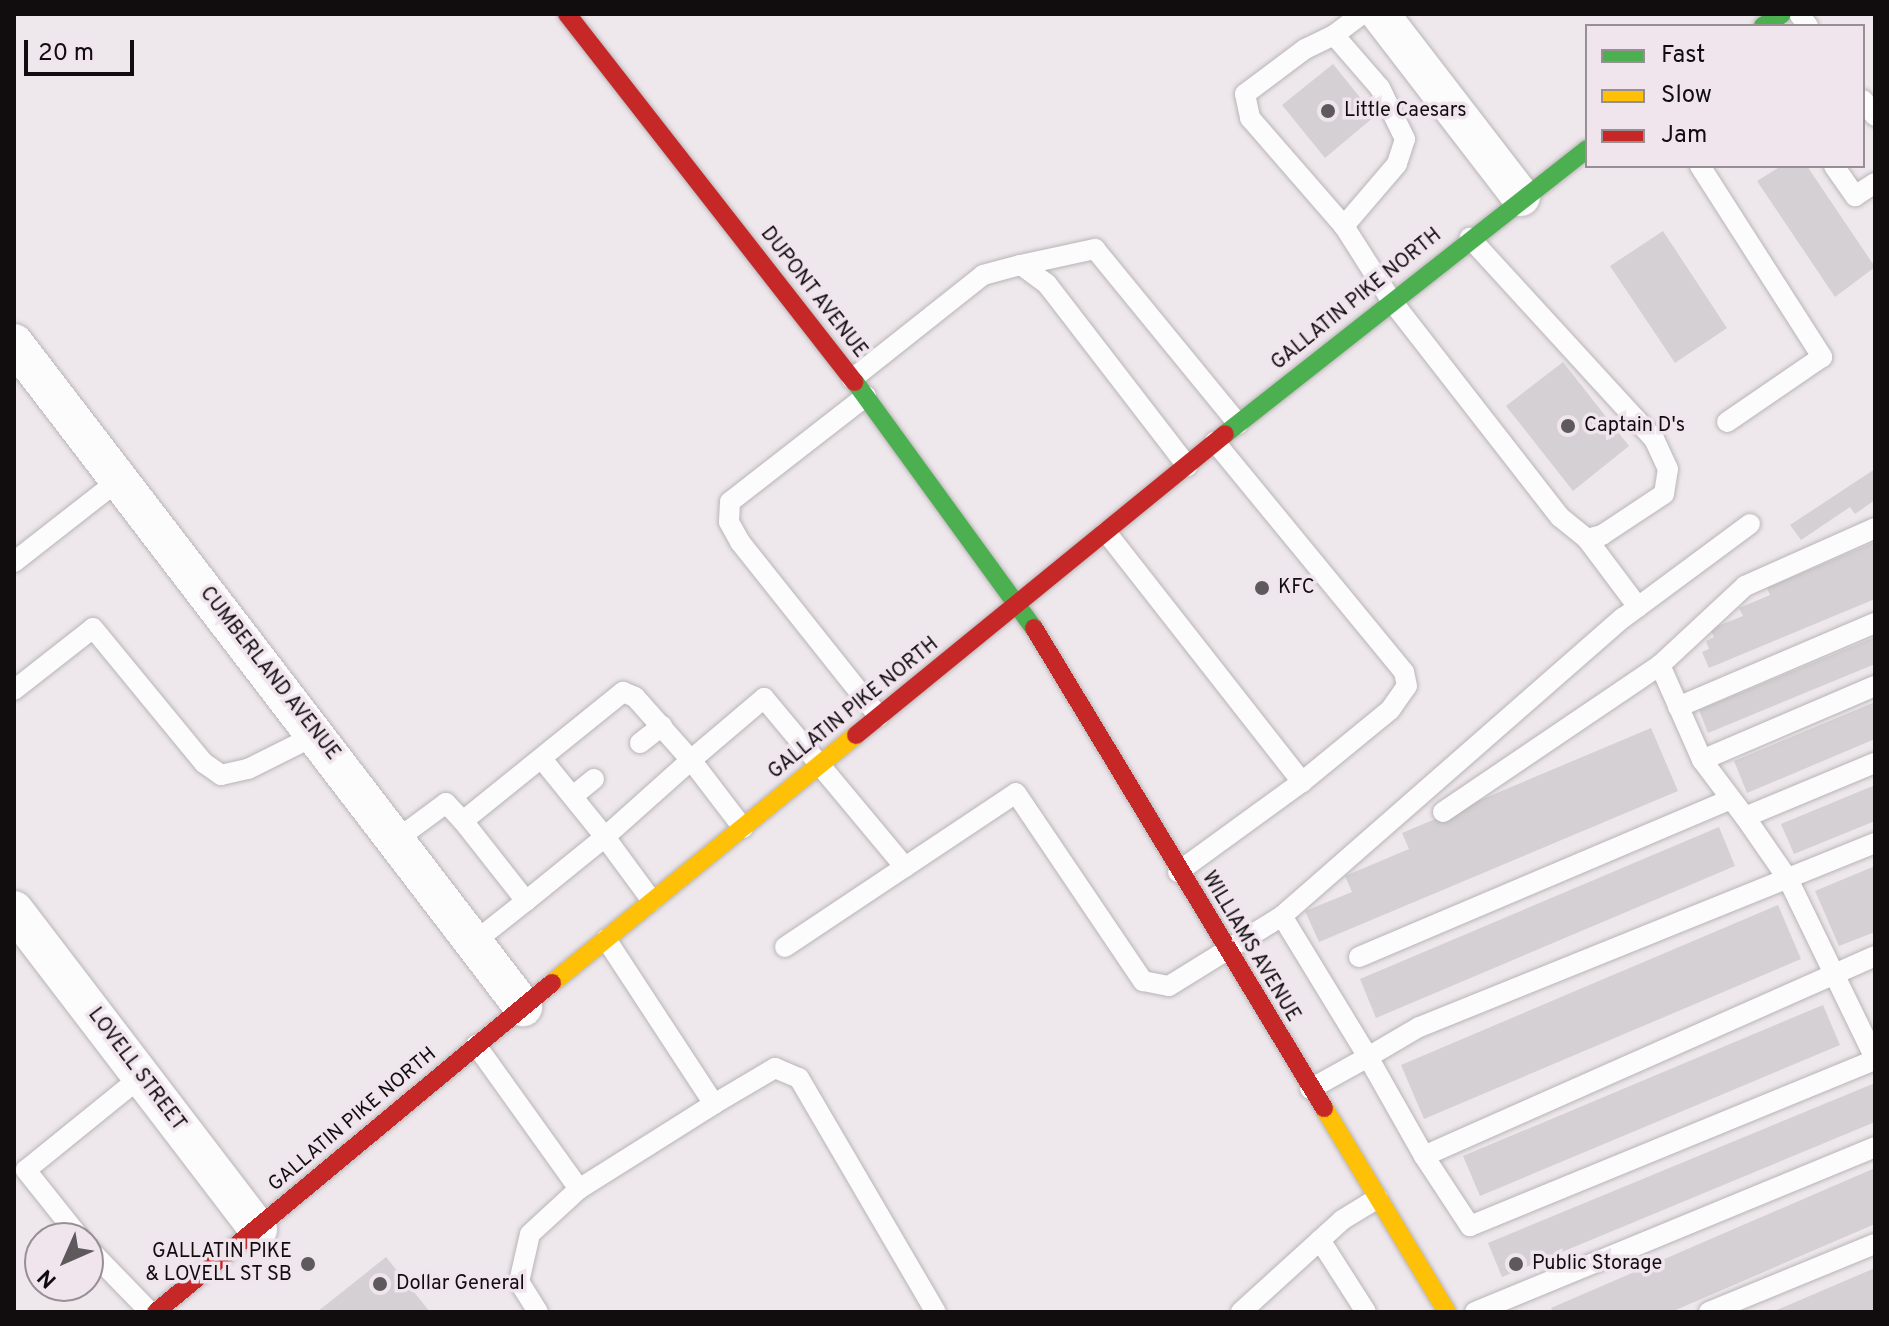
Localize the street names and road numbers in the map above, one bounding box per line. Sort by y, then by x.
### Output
street label: DUPONT AVENUE [754,222,872,364]
street label: GALLATIN PIKE NORTH [1267,224,1447,376]
street label: CUMBERLAND AVENUE [194,582,344,766]
street label: GALLATIN PIKE NORTH [764,633,944,785]
street label: WILLIAMS AVENUE [1195,867,1305,1027]
street label: LOVELL STREET [82,1004,190,1136]
street label: GALLATIN PIKE NORTH [264,1043,442,1197]

